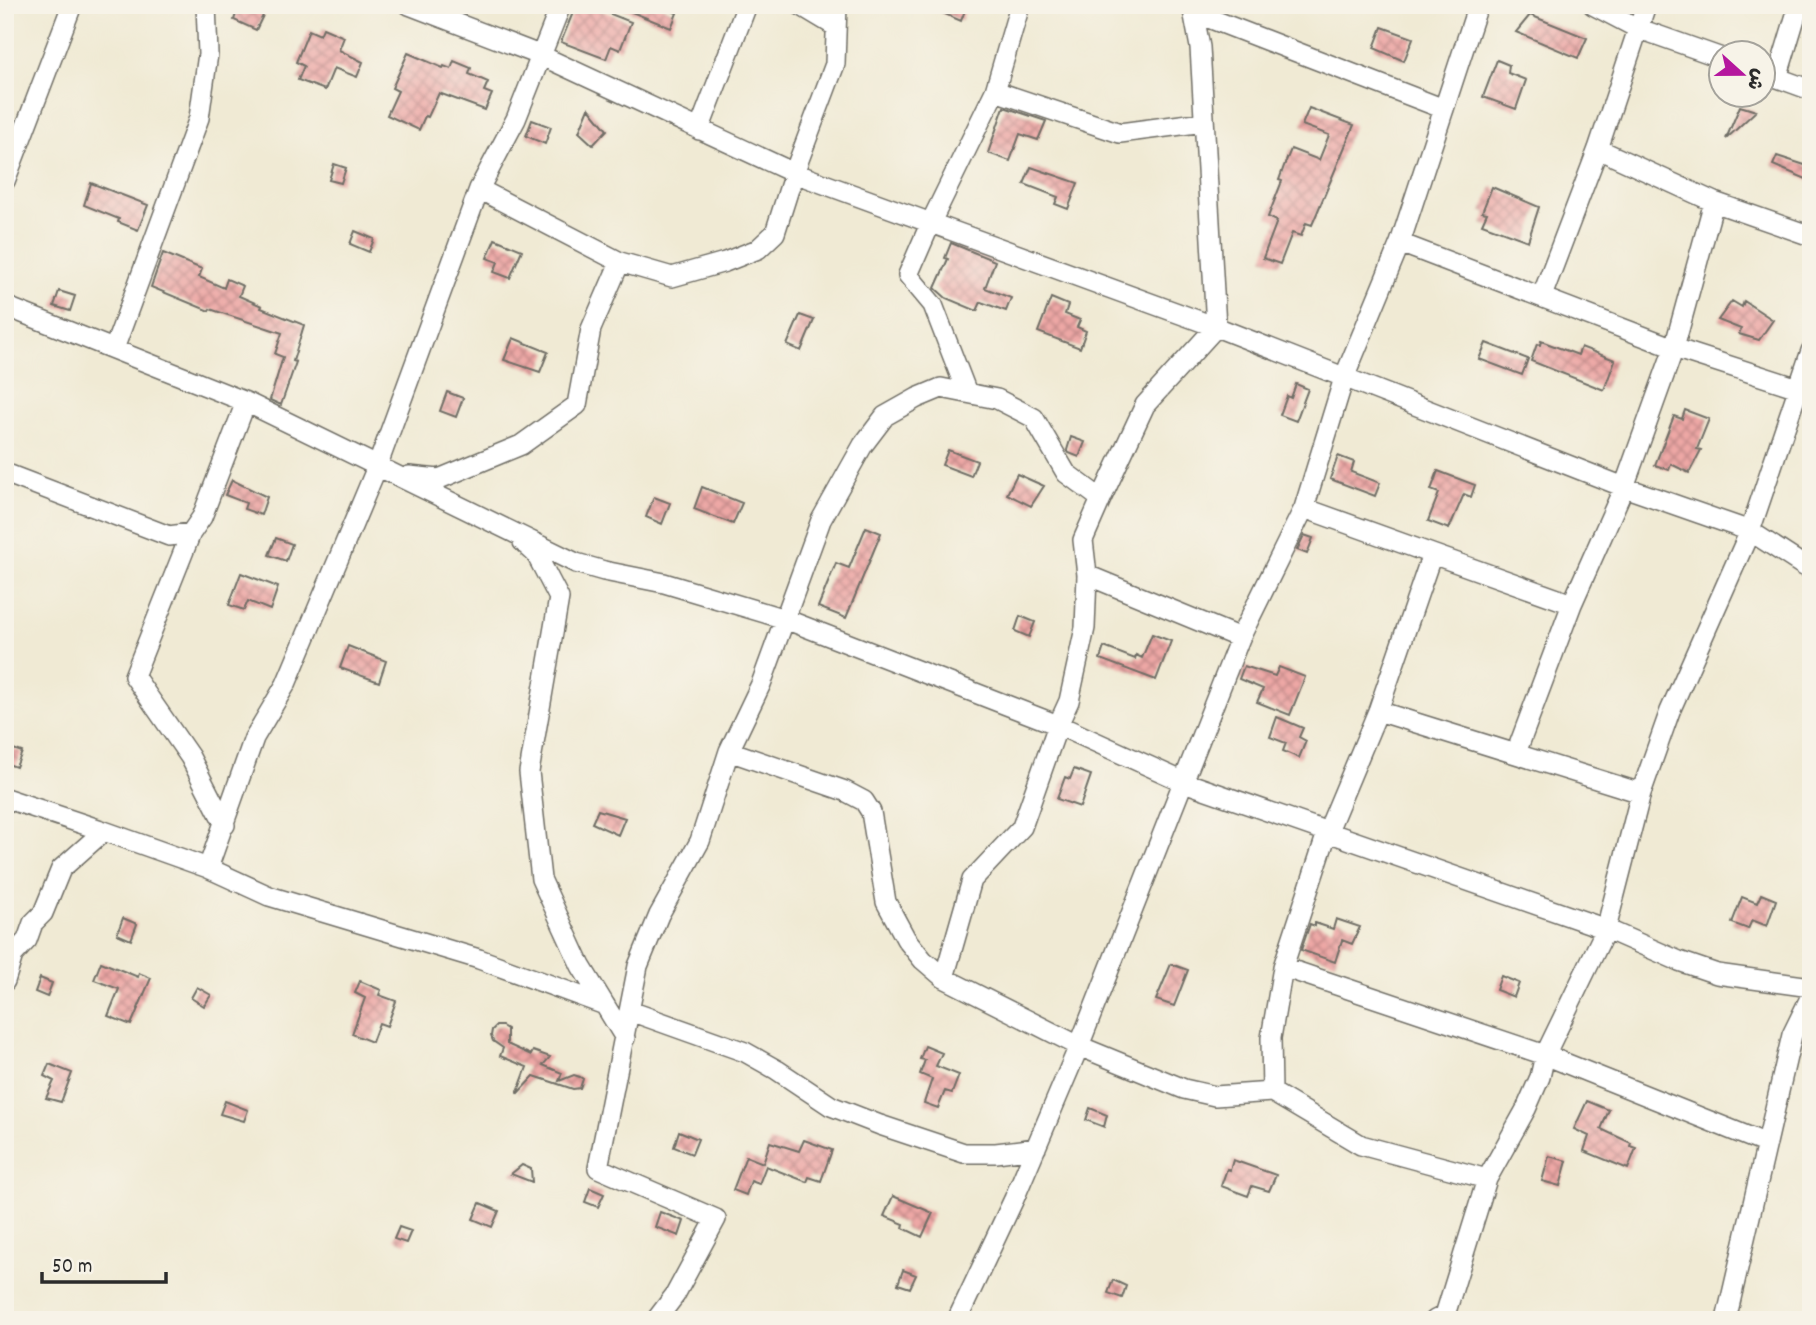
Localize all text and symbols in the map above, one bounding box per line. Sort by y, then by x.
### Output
north arrow [1708,38,1778,108]
text: ش [1738,64,1771,94]
scale bar [42,1241,166,1285]
text: 50 m [52,1253,92,1283]

